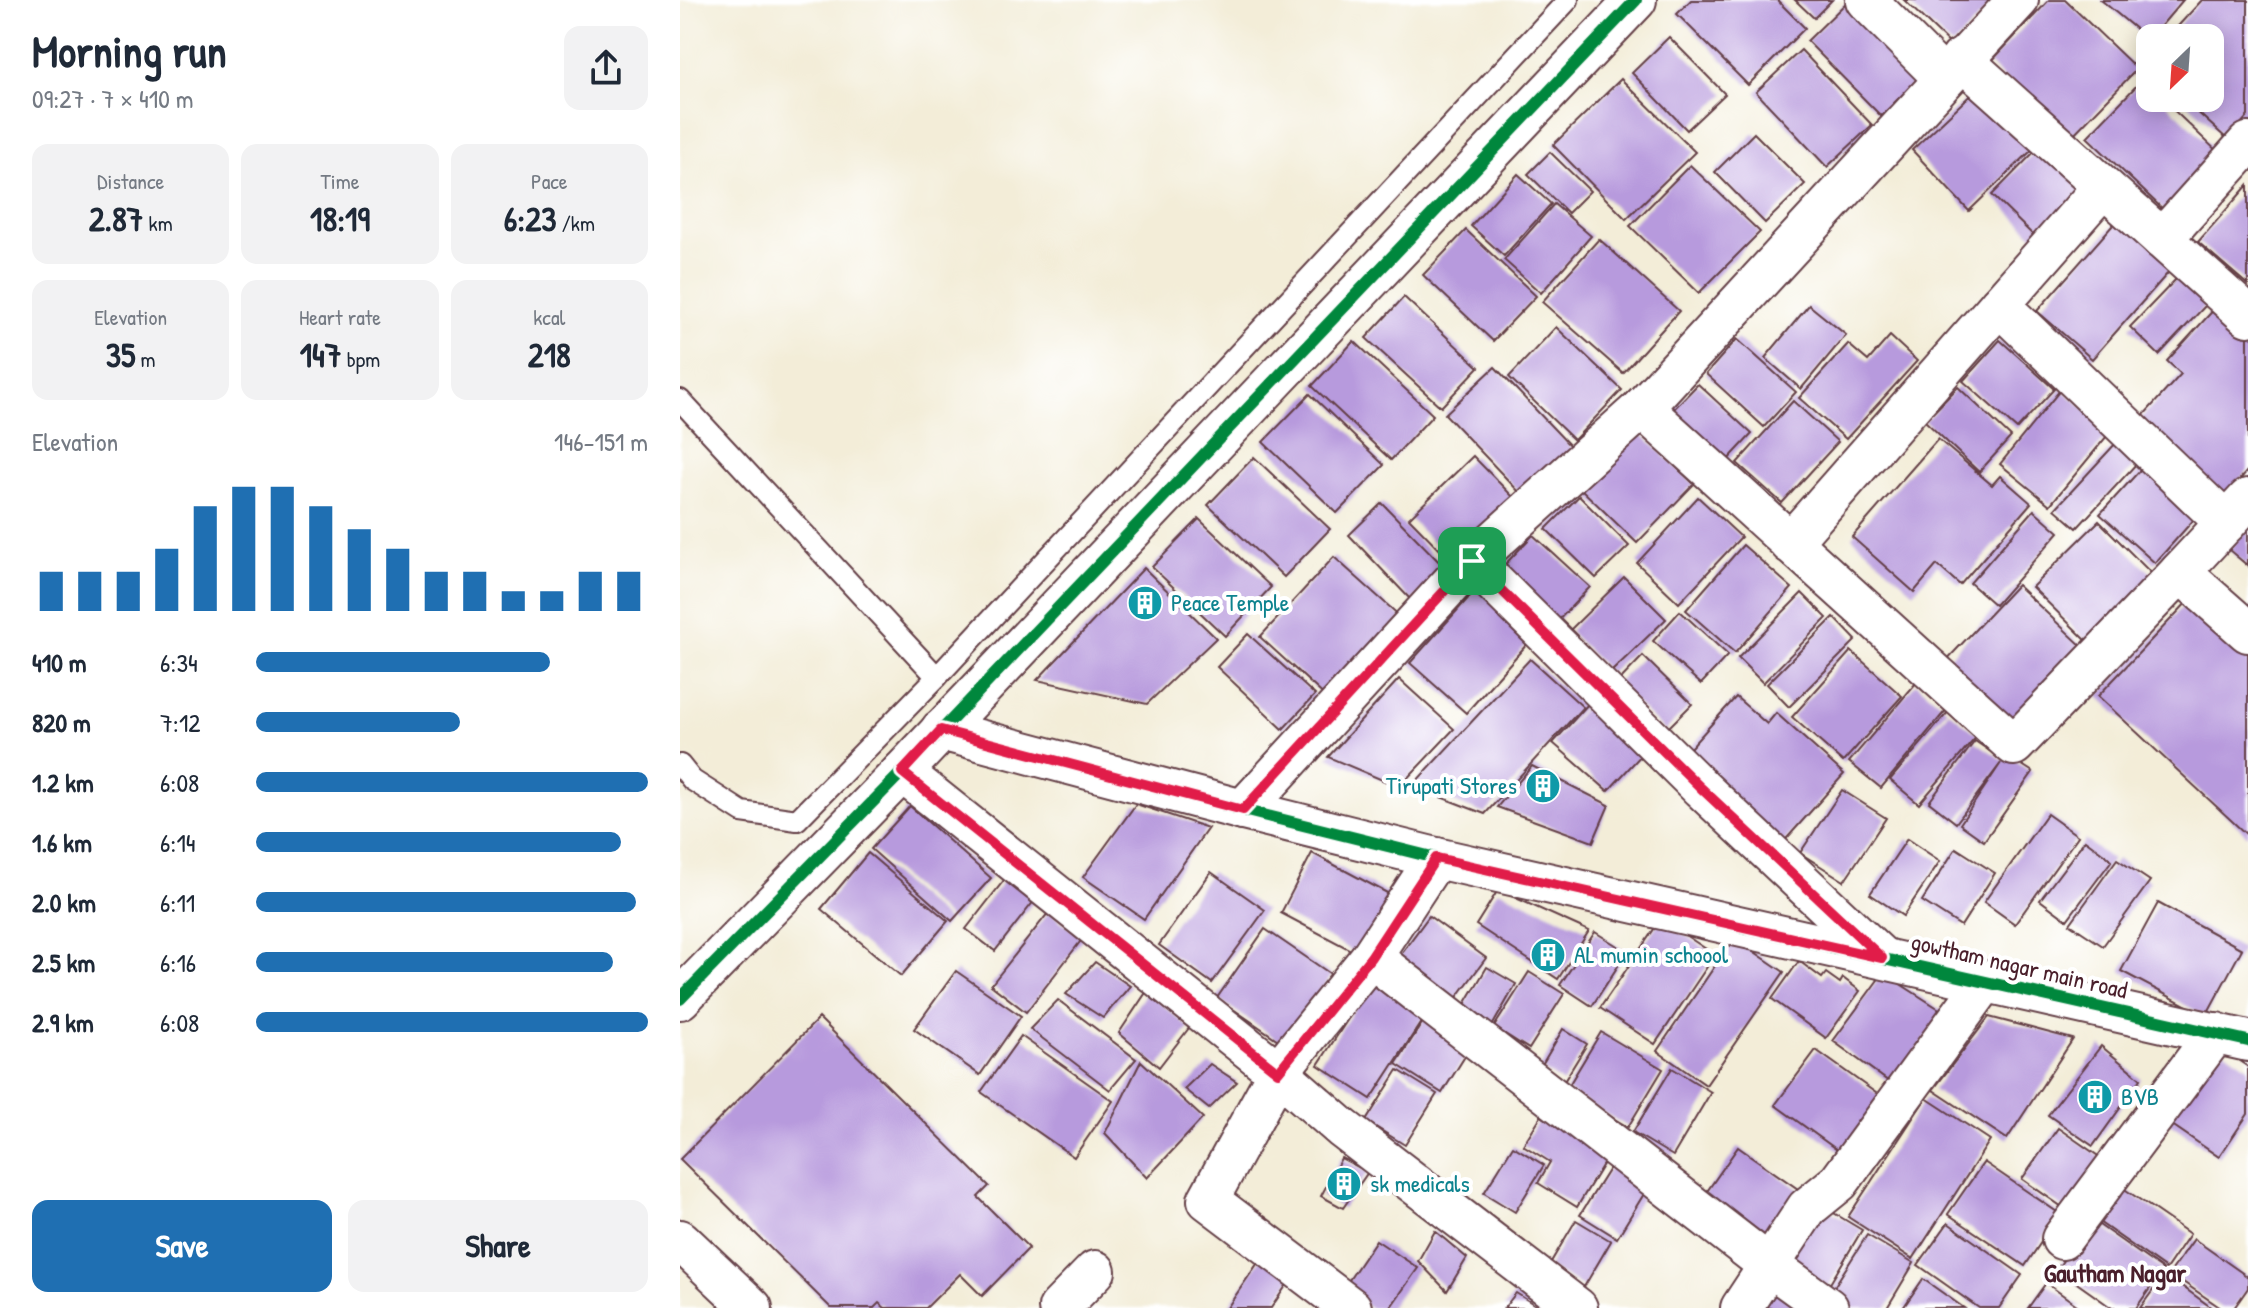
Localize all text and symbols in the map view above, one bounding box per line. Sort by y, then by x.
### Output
text: Morning run [32,21,227,81]
north arrow [2136,24,2224,112]
map controls [2136,24,2224,112]
button: share [564,26,648,110]
text: 09:27 · 7 × 410 m [32,81,194,116]
text: Distance [97,166,164,196]
text: Time [321,166,359,196]
text: Pace [531,166,568,196]
text: 2.87 [89,196,143,242]
text: 18:19 [310,196,370,242]
text: 6:23 [504,196,556,242]
text: km [143,208,173,238]
text: /km [556,208,595,238]
text: Elevation [94,302,167,332]
text: Heart rate [299,302,381,332]
text: kcal [533,302,565,332]
text: 35 [106,332,135,378]
text: 147 [300,332,342,378]
text: 218 [528,332,571,378]
text: m [135,344,155,374]
text: bpm [342,344,380,374]
text: Elevation [32,424,118,459]
text: 146–151 m [554,424,648,459]
pin [1438,527,1506,595]
icon: arrive [1450,539,1494,583]
building icon: Peace Temple [1126,584,1164,622]
place label: Peace Temple [1171,586,1290,618]
text: 410 m [32,645,87,680]
text: 6:34 [160,645,198,680]
text: 820 m [32,705,91,740]
text: 7:12 [160,705,201,740]
text: 1.2 km [32,765,94,800]
text: 6:08 [160,765,199,800]
building icon: Tirupati Stores [1524,767,1562,805]
place label: Tirupati Stores [1386,769,1517,801]
text: 1.6 km [32,825,92,860]
text: 6:14 [160,825,196,860]
text: 2.0 km [32,885,96,920]
text: 6:11 [160,885,195,920]
street label: gowtham nagar main road [1908,925,2131,1006]
building icon: AL mumin schoool [1529,936,1567,974]
place label: AL mumin schoool [1574,938,1729,970]
text: 2.5 km [32,945,95,980]
text: 6:16 [160,945,196,980]
text: 2.9 km [32,1005,94,1040]
text: 6:08 [160,1005,199,1040]
building icon: BVB [2076,1078,2114,1116]
place label: BVB [2121,1080,2159,1112]
building icon: sk medicals [1325,1165,1363,1203]
place label: sk medicals [1370,1167,1470,1199]
button: Save [32,1200,332,1292]
button: Share [348,1200,648,1292]
district label: Gautham Nagar [2044,1255,2187,1291]

